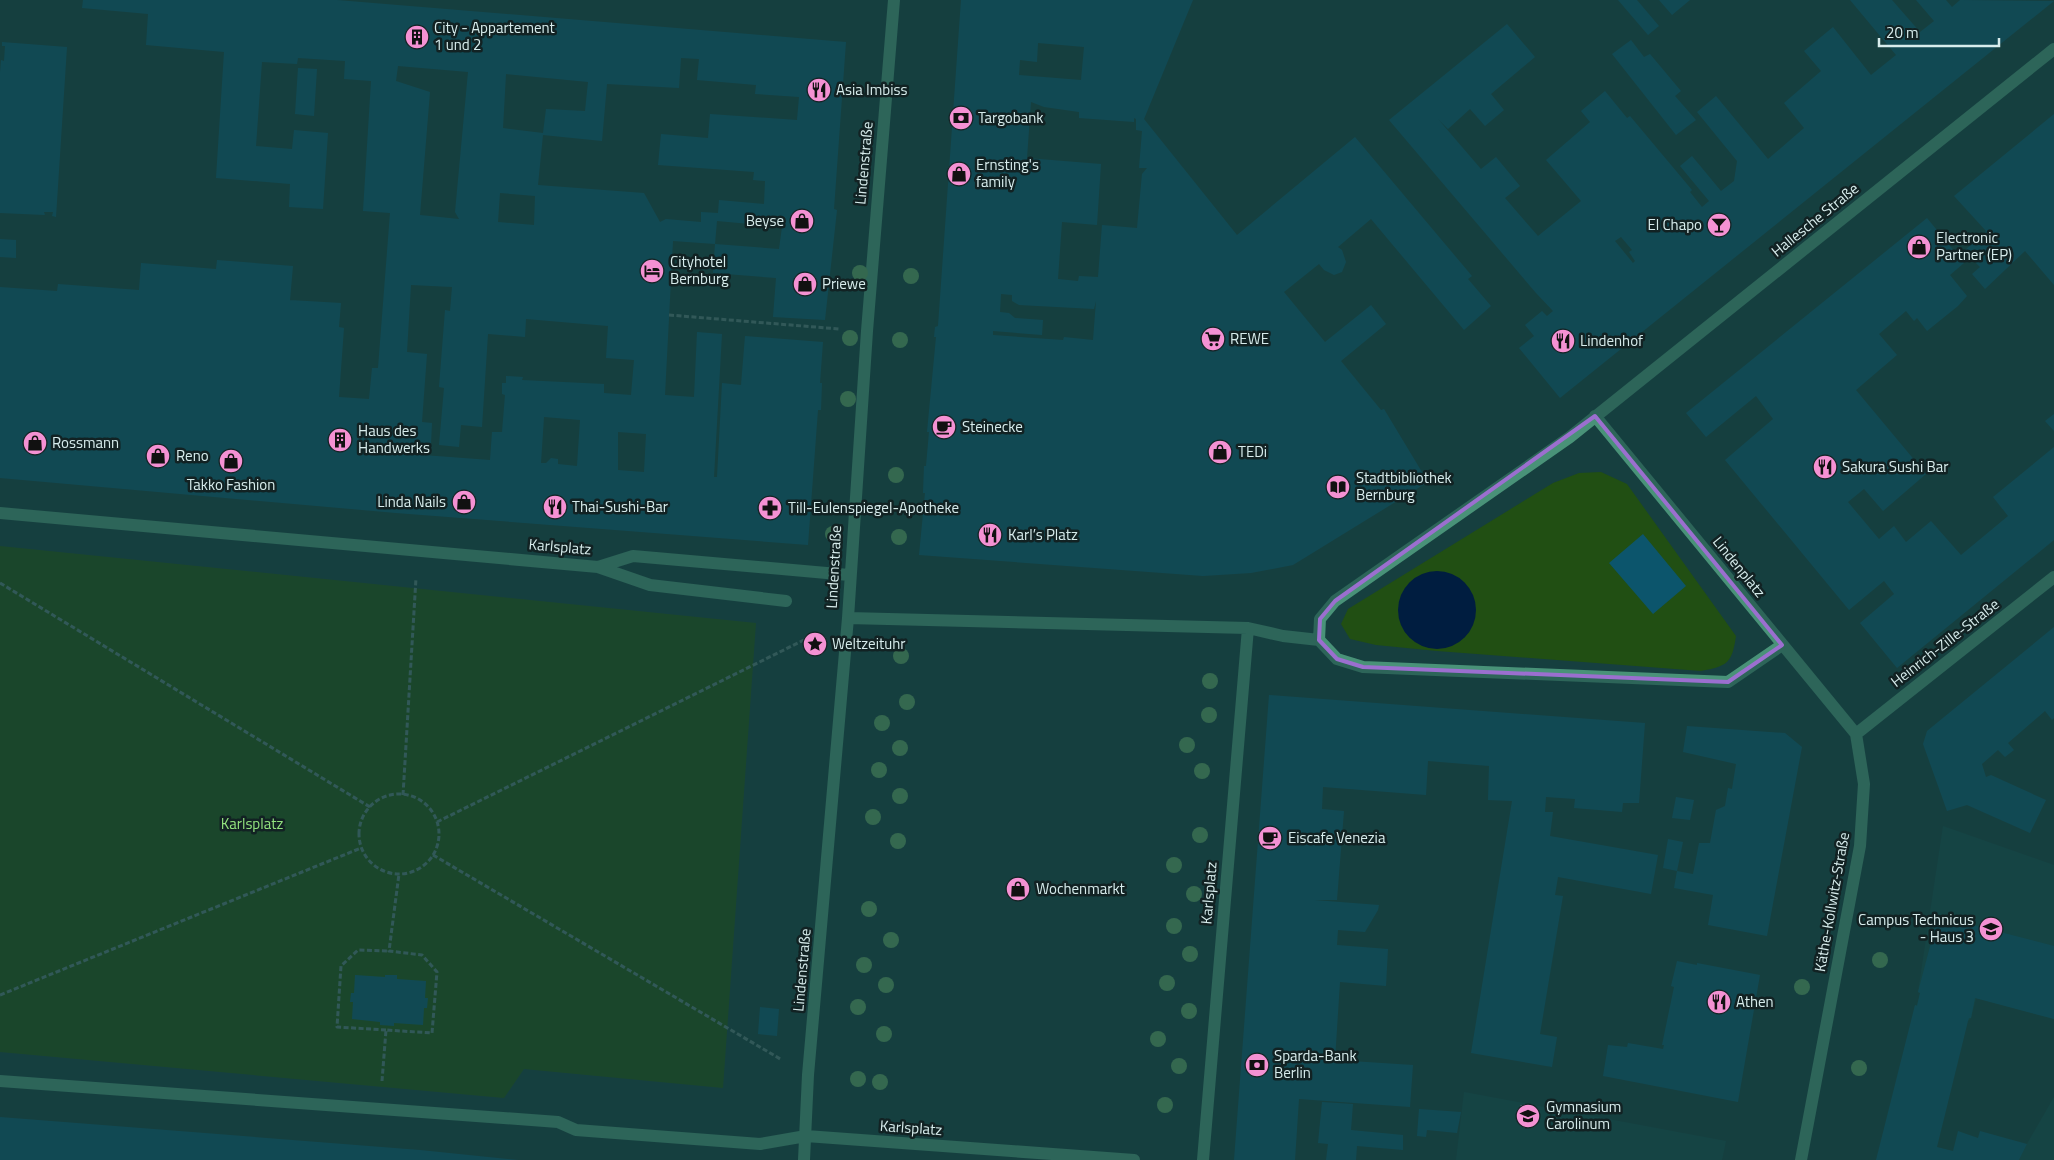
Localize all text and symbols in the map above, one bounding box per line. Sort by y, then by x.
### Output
scale bar [1879,15,1999,47]
place label: City - Appartement 1 und 2 [434,16,556,56]
text: 20 m [1886,21,1919,44]
building icon: City - Appartement 1 und 2 [404,24,430,50]
restaurant icon: Asia Imbiss [806,77,832,103]
place label: Asia Imbiss [836,78,907,101]
bank icon: Targobank [948,105,974,131]
place label: Targobank [978,106,1043,129]
street label: Lindenstraße [848,120,879,205]
place label: Ernsting's family [976,153,1039,193]
shop icon: Ernsting's family [946,161,972,187]
street label: Hallesche Straße [1766,177,1863,262]
shop icon: Beyse [789,208,815,234]
place label: Beyse [746,209,784,232]
bar icon: El Chapo [1706,212,1732,238]
place label: El Chapo [1647,213,1702,236]
place label: Electronic Partner (EP) [1936,226,2012,266]
shop icon: Electronic Partner (EP) [1906,234,1932,260]
place label: Cityhotel Bernburg [670,250,729,290]
hotel icon: Cityhotel Bernburg [639,258,665,284]
shop icon: Priewe [792,271,818,297]
place label: Priewe [822,272,866,295]
supermarket icon: REWE [1200,326,1226,352]
place label: REWE [1230,327,1269,350]
restaurant icon: Lindenhof [1550,328,1576,354]
place label: Lindenhof [1580,329,1643,352]
cafe icon: Steinecke [931,414,957,440]
place label: Steinecke [962,415,1023,438]
place label: Haus des Handwerks [358,419,430,459]
building icon: Haus des Handwerks [327,427,353,453]
shop icon: Rossmann [22,430,48,456]
place label: Rossmann [52,431,119,454]
shop icon: TEDi [1207,439,1233,465]
place label: TEDi [1238,440,1267,463]
shop icon: Reno [145,443,171,469]
place label: Reno [176,444,209,467]
shop icon: Takko Fashion [218,448,244,474]
restaurant icon: Sakura Sushi Bar [1812,454,1838,480]
place label: Sakura Sushi Bar [1842,455,1948,478]
place label: Stadtbibliothek Bernburg [1356,466,1452,506]
place label: Takko Fashion [187,473,275,496]
library icon: Stadtbibliothek Bernburg [1325,474,1351,500]
shop icon: Linda Nails [451,489,477,515]
place label: Linda Nails [377,490,446,513]
restaurant icon: Thai-Sushi-Bar [542,494,568,520]
place label: Thai-Sushi-Bar [572,495,668,518]
pharmacy icon: Till-Eulenspiegel-Apotheke [757,495,783,521]
place label: Till-Eulenspiegel-Apotheke [788,496,959,519]
restaurant icon: Karl’s Platz [977,522,1003,548]
place label: Karl’s Platz [1008,523,1078,546]
street label: Lindenstraße [820,525,847,609]
street label: Lindenplatz [1707,531,1771,602]
street label: Karlsplatz [528,532,592,561]
street label: Heinrich-Zille-Straße [1885,593,2004,692]
place icon: Weltzeituhr [802,631,828,657]
place label: Weltzeituhr [832,632,905,655]
park label: Karlsplatz [221,812,284,835]
cafe icon: Eiscafe Venezia [1257,825,1283,851]
place label: Eiscafe Venezia [1288,826,1386,849]
street label: Käthe-Kollwitz-Straße [1808,830,1855,974]
street label: Karlsplatz [1194,861,1223,925]
shop icon: Wochenmarkt [1005,876,1031,902]
place label: Wochenmarkt [1036,877,1126,900]
place label: Campus Technicus - Haus 3 [1858,908,1974,948]
school or university icon: Campus Technicus - Haus 3 [1978,916,2004,942]
street label: Lindenstraße [786,927,817,1012]
restaurant icon: Athen [1706,989,1732,1015]
place label: Athen [1736,990,1774,1013]
place label: Sparda-Bank Berlin [1274,1044,1357,1084]
bank icon: Sparda-Bank Berlin [1244,1052,1270,1078]
place label: Gymnasium Carolinum [1546,1095,1621,1135]
school or university icon: Gymnasium Carolinum [1515,1103,1541,1129]
street label: Karlsplatz [879,1114,943,1141]

